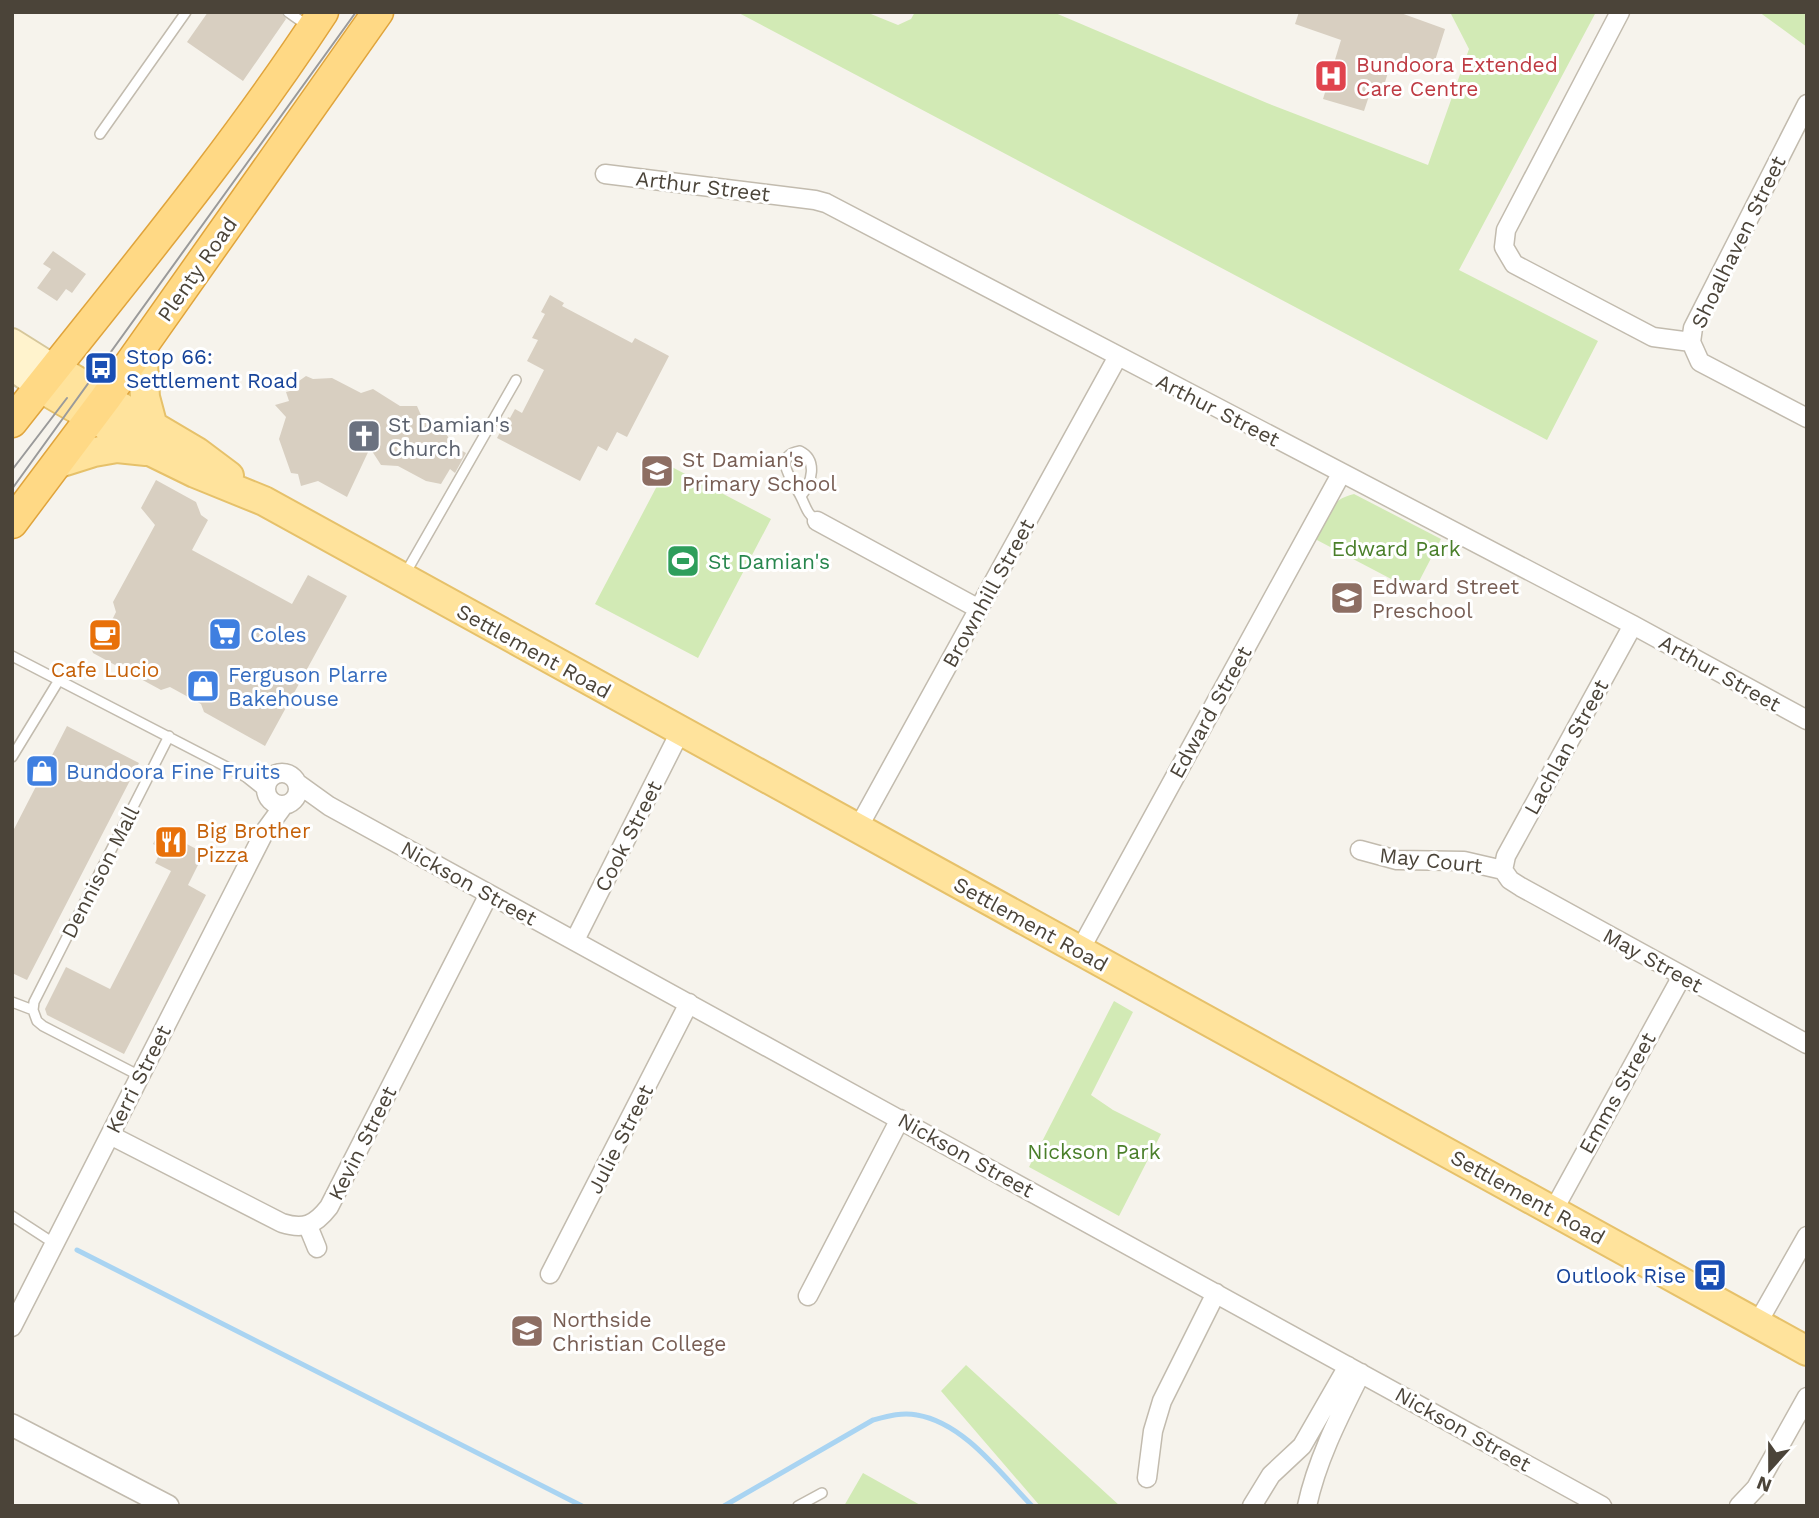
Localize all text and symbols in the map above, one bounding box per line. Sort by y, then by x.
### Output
place label: Bundoora Extended Care Centre [1356,52,1558,101]
hospital icon: Bundoora Extended Care Centre [1312,57,1350,95]
street label: Shoalhaven Street [1685,152,1791,332]
street label: Arthur Street [634,165,772,207]
street label: Plenty Road [152,212,242,326]
place label: Stop 66: Settlement Road [126,344,298,393]
bus stop icon: Stop 66: Settlement Road [82,349,120,387]
street label: Arthur Street [1152,368,1284,452]
place label: St Damian's Church [388,412,510,461]
church icon: St Damian's Church [345,417,383,455]
place label: St Damian's Primary School [682,447,837,496]
school or university icon: St Damian's Primary School [638,452,676,490]
street label: Brownhill Street [937,514,1039,672]
park label: Edward Park [1331,536,1461,561]
sports icon: St Damian's [664,542,702,580]
place label: St Damian's [708,549,830,574]
place label: Edward Street Preschool [1372,574,1519,623]
school or university icon: Edward Street Preschool [1328,579,1366,617]
street label: Settlement Road [453,598,615,704]
supermarket icon: Coles [206,615,244,653]
cafe icon: Cafe Lucio [86,616,124,654]
place label: Coles [250,622,307,647]
street label: Arthur Street [1655,629,1785,717]
street label: Edward Street [1163,641,1257,782]
place label: Cafe Lucio [51,657,159,682]
place label: Ferguson Plarre Bakehouse [228,662,388,711]
shop icon: Ferguson Plarre Bakehouse [184,667,222,705]
street label: Lachlan Street [1518,675,1614,819]
shop icon: Bundoora Fine Fruits [23,752,61,790]
place label: Bundoora Fine Fruits [66,759,280,784]
street label: Cook Street [589,776,667,896]
street label: Dennison Mall [56,801,144,942]
place label: Big Brother Pizza [196,818,311,867]
restaurant icon: Big Brother Pizza [152,823,190,861]
street label: Nickson Street [397,835,541,931]
street label: May Court [1378,842,1484,878]
street label: Settlement Road [950,871,1112,977]
street label: May Street [1599,922,1707,998]
street label: Kerri Street [100,1021,176,1137]
street label: Emms Street [1573,1028,1661,1158]
street label: Julie Street [582,1080,658,1198]
street label: Kevin Street [323,1082,402,1204]
street label: Nickson Street [894,1107,1038,1203]
park label: Nickson Park [1027,1139,1161,1164]
street label: Settlement Road [1447,1144,1609,1250]
bus stop icon: Outlook Rise [1691,1256,1729,1294]
place label: Outlook Rise [1556,1263,1686,1288]
place label: Northside Christian College [552,1307,726,1356]
school or university icon: Northside Christian College [508,1312,546,1350]
street label: Nickson Street [1391,1381,1535,1477]
north arrow [1735,1434,1805,1504]
text: N [1753,1471,1775,1498]

